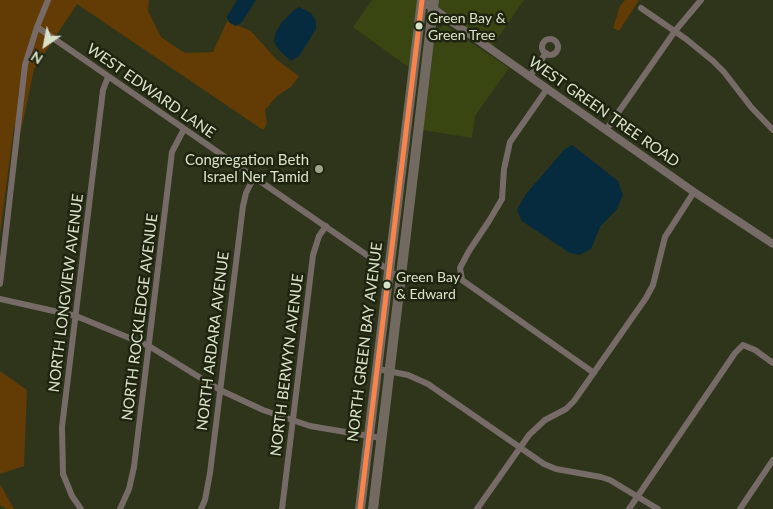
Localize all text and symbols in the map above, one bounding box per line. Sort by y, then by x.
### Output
place label: Green Bay & Green Tree [428,10,506,42]
north arrow [20,20,70,70]
marker: Green Bay & Green Tree [414,21,424,31]
street label: WEST EDWARD LANE [83,40,219,142]
text: N [27,48,46,68]
street label: WEST GREEN TREE ROAD [525,53,683,171]
place label: Congregation Beth Israel Ner Tamid [185,151,309,186]
marker: Congregation Beth Israel Ner Tamid [313,163,325,175]
street label: NORTH LONGVIEW AVENUE [45,193,87,393]
street label: NORTH ROCKLEDGE AVENUE [118,212,162,422]
street label: NORTH GREEN BAY AVENUE [344,241,386,443]
street label: NORTH ARDARA AVENUE [193,250,233,432]
place label: Green Bay & Edward [396,269,460,302]
street label: NORTH BERWYN AVENUE [267,273,307,457]
marker: Green Bay & Edward [382,280,392,290]

